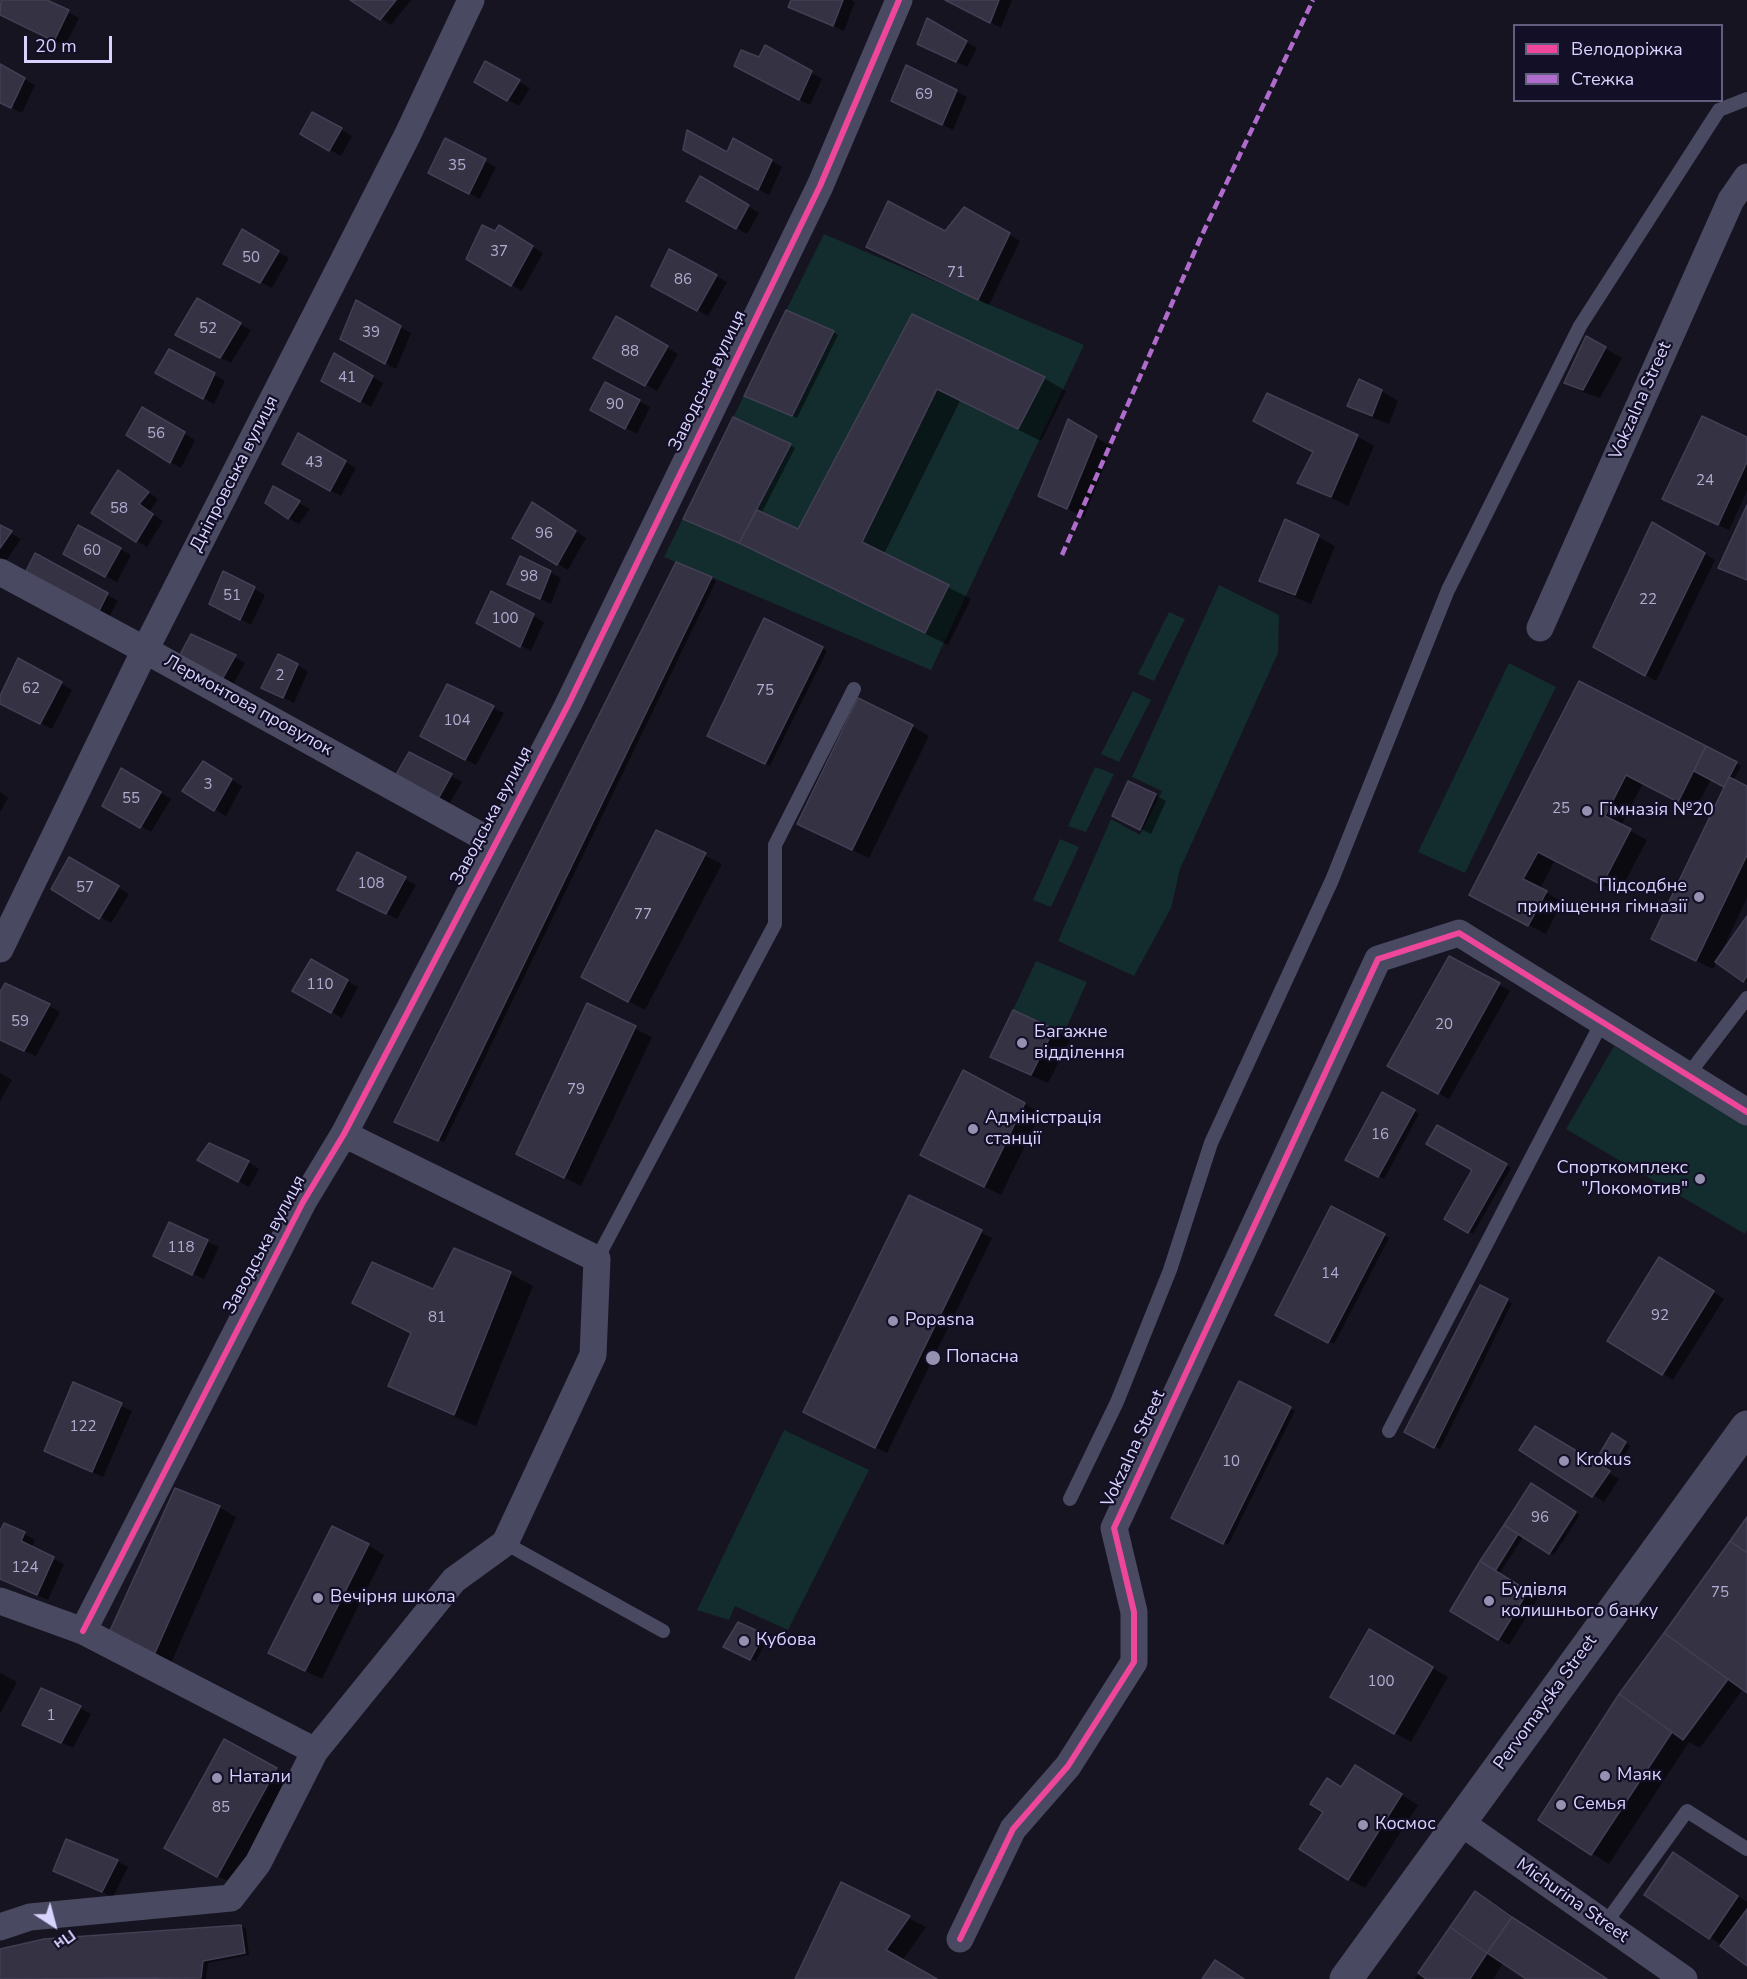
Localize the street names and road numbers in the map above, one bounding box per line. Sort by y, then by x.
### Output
street label: Заводська вулиця [665,307,751,455]
street label: Vokzalna Street [1605,339,1677,463]
street label: Дніпровська вулиця [186,392,284,556]
street label: Лермонтова провулок [160,651,336,761]
street label: Заводська вулиця [446,743,538,889]
street label: Заводська вулиця [219,1172,311,1318]
street label: Vokzalna Street [1097,1387,1171,1511]
street label: Pervomayska Street [1490,1631,1602,1775]
street label: Michurina Street [1512,1854,1632,1948]

